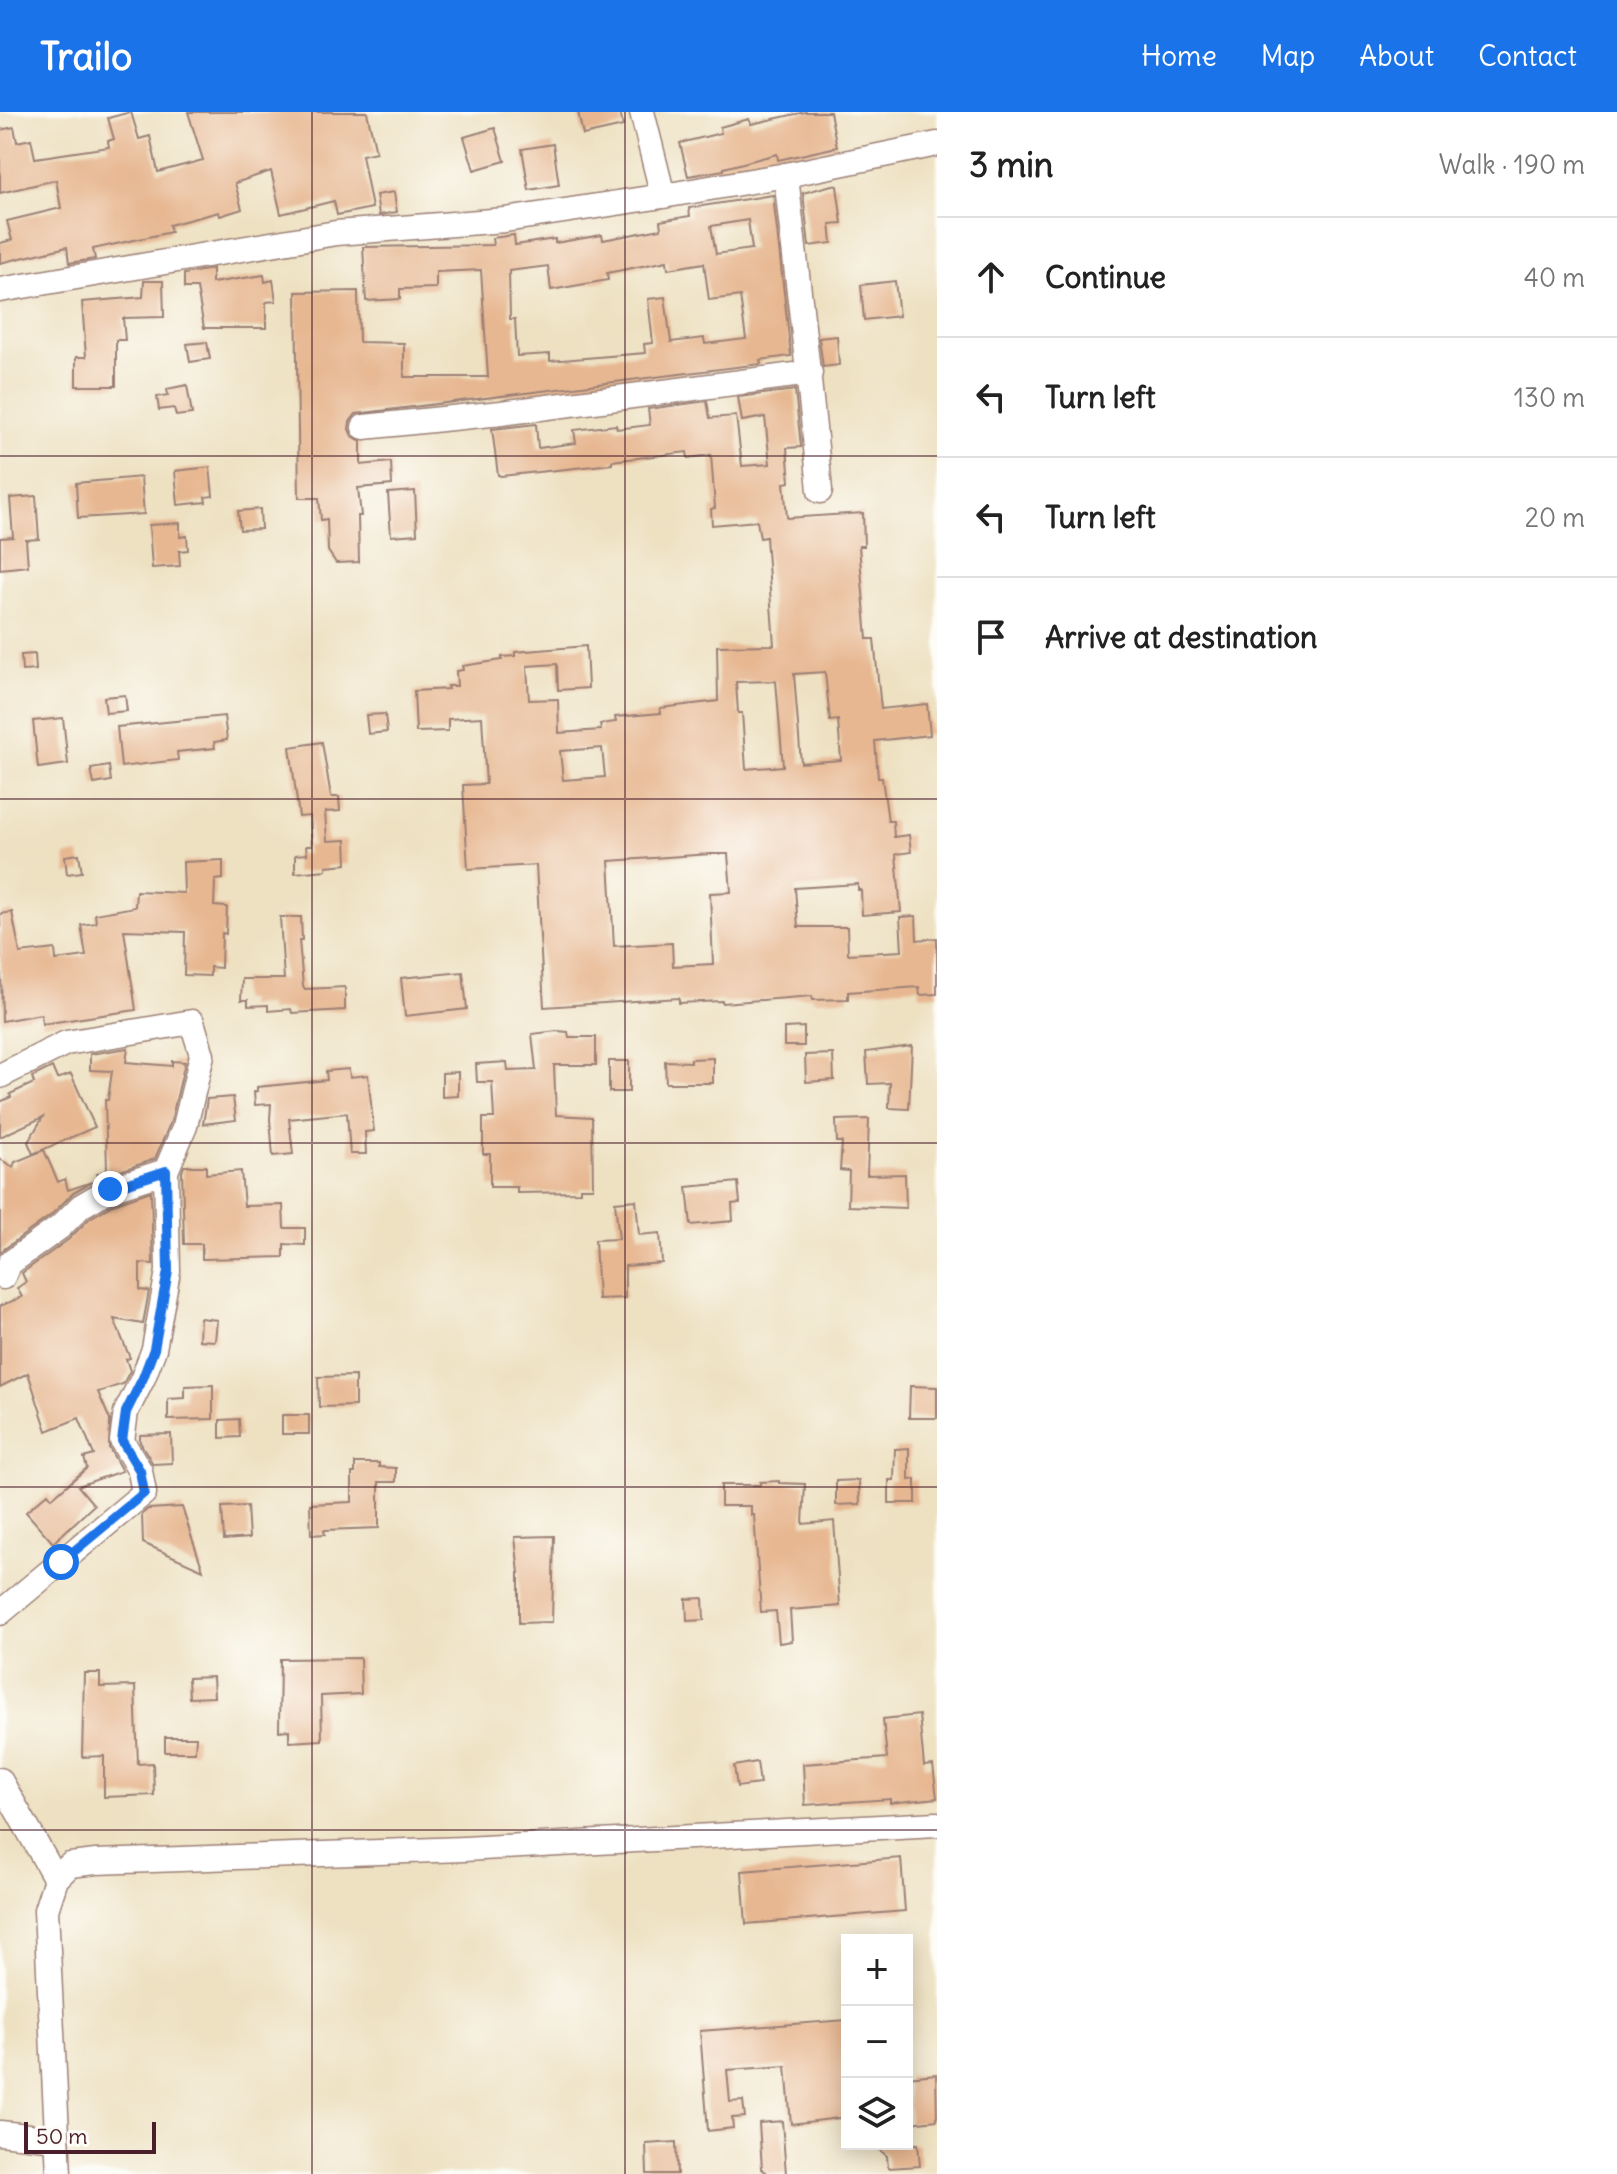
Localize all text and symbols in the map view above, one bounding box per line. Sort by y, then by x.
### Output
text: Trailo [40,33,132,80]
text: Home [1141,38,1217,74]
text: Map [1261,38,1315,74]
text: About [1359,38,1434,74]
text: Contact [1478,38,1577,74]
text: 3 min [969,143,1054,186]
text: Walk · 190 m [1439,148,1585,181]
icon: ahead [969,255,1013,299]
text: Continue [1045,258,1166,296]
text: 40 m [1524,261,1585,294]
icon: left [969,375,1013,419]
text: Turn left [1045,378,1156,416]
text: 130 m [1514,381,1585,414]
icon: left [969,495,1013,539]
text: Turn left [1045,498,1156,536]
text: 20 m [1525,501,1585,534]
icon: arrive [969,615,1013,659]
text: Arrive at destination [1045,618,1317,656]
route end [92,1171,128,1207]
route start [43,1544,79,1580]
map controls [841,1934,913,2150]
button: + [841,1934,913,2006]
button: − [841,2006,913,2078]
button: layers [841,2078,913,2150]
scale bar [24,2118,156,2154]
text: 50 m [36,2122,88,2150]

